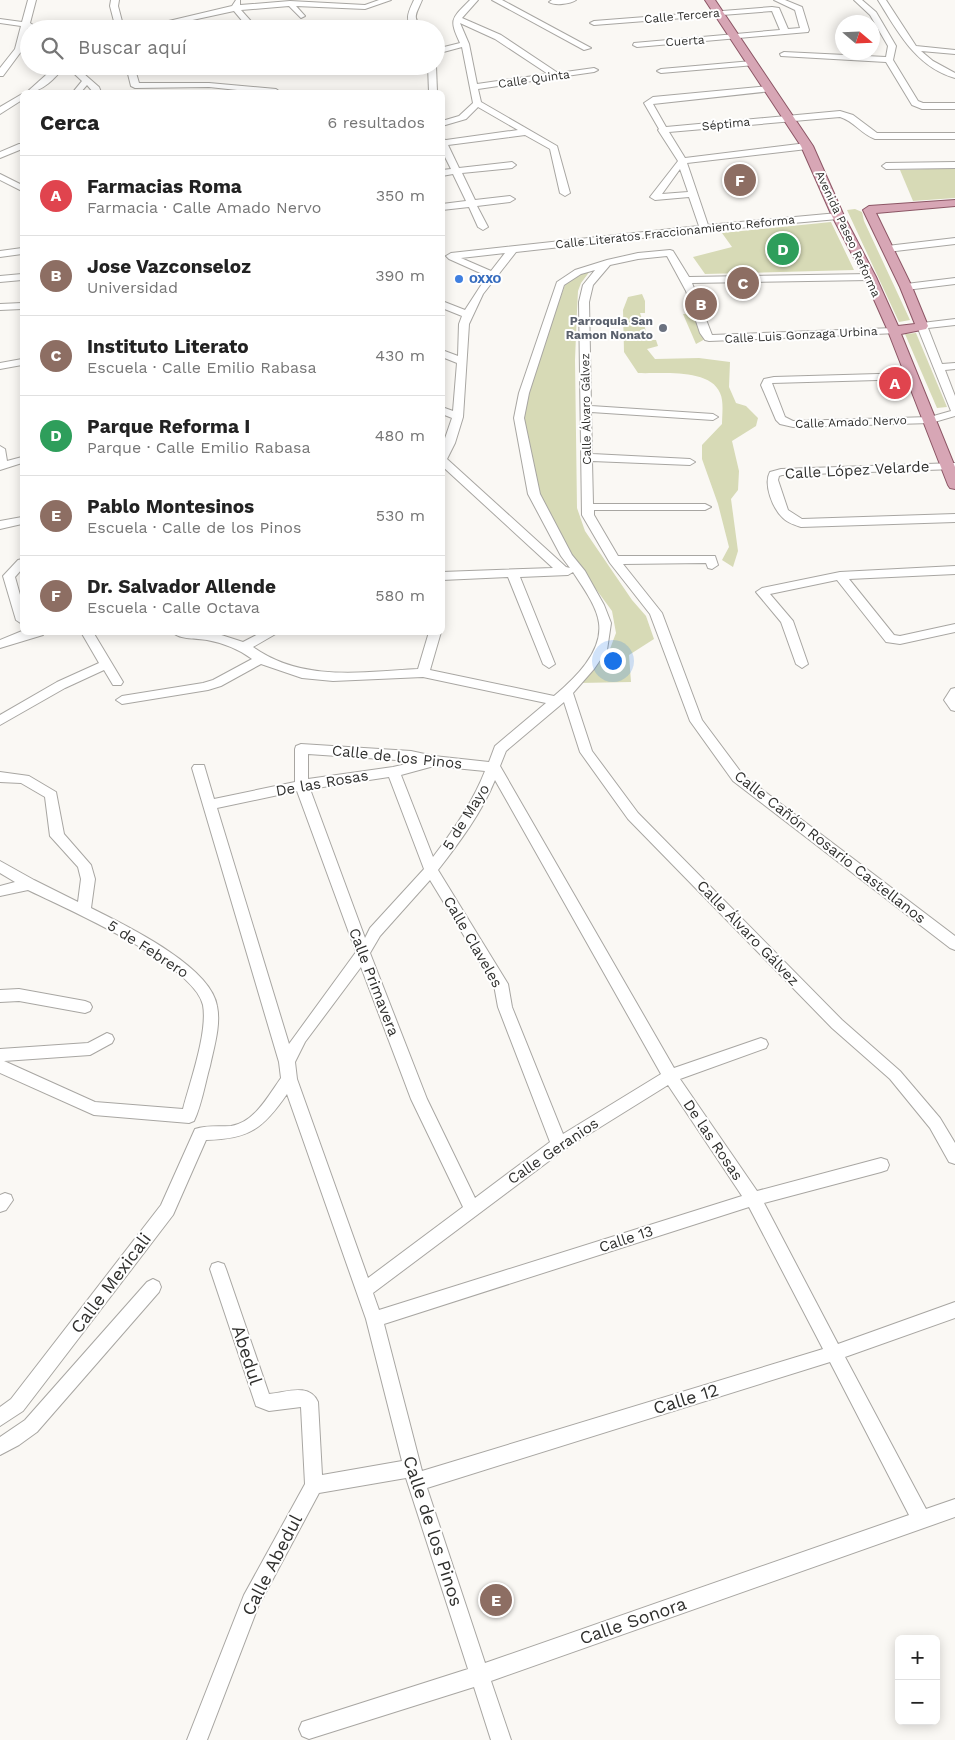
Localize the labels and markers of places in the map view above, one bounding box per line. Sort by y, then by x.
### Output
pin: F [724,161,756,199]
pin: D [767,230,799,268]
pin: C [727,264,759,302]
place label: OXXO [469,272,502,286]
marker: OXXO [453,273,465,285]
pin: B [685,285,717,323]
place label: Parroquia San Ramon Nonato [566,314,653,342]
marker: Parroquia San Ramon Nonato [657,322,669,334]
pin: A [879,364,911,402]
pin: E [480,1581,512,1619]

